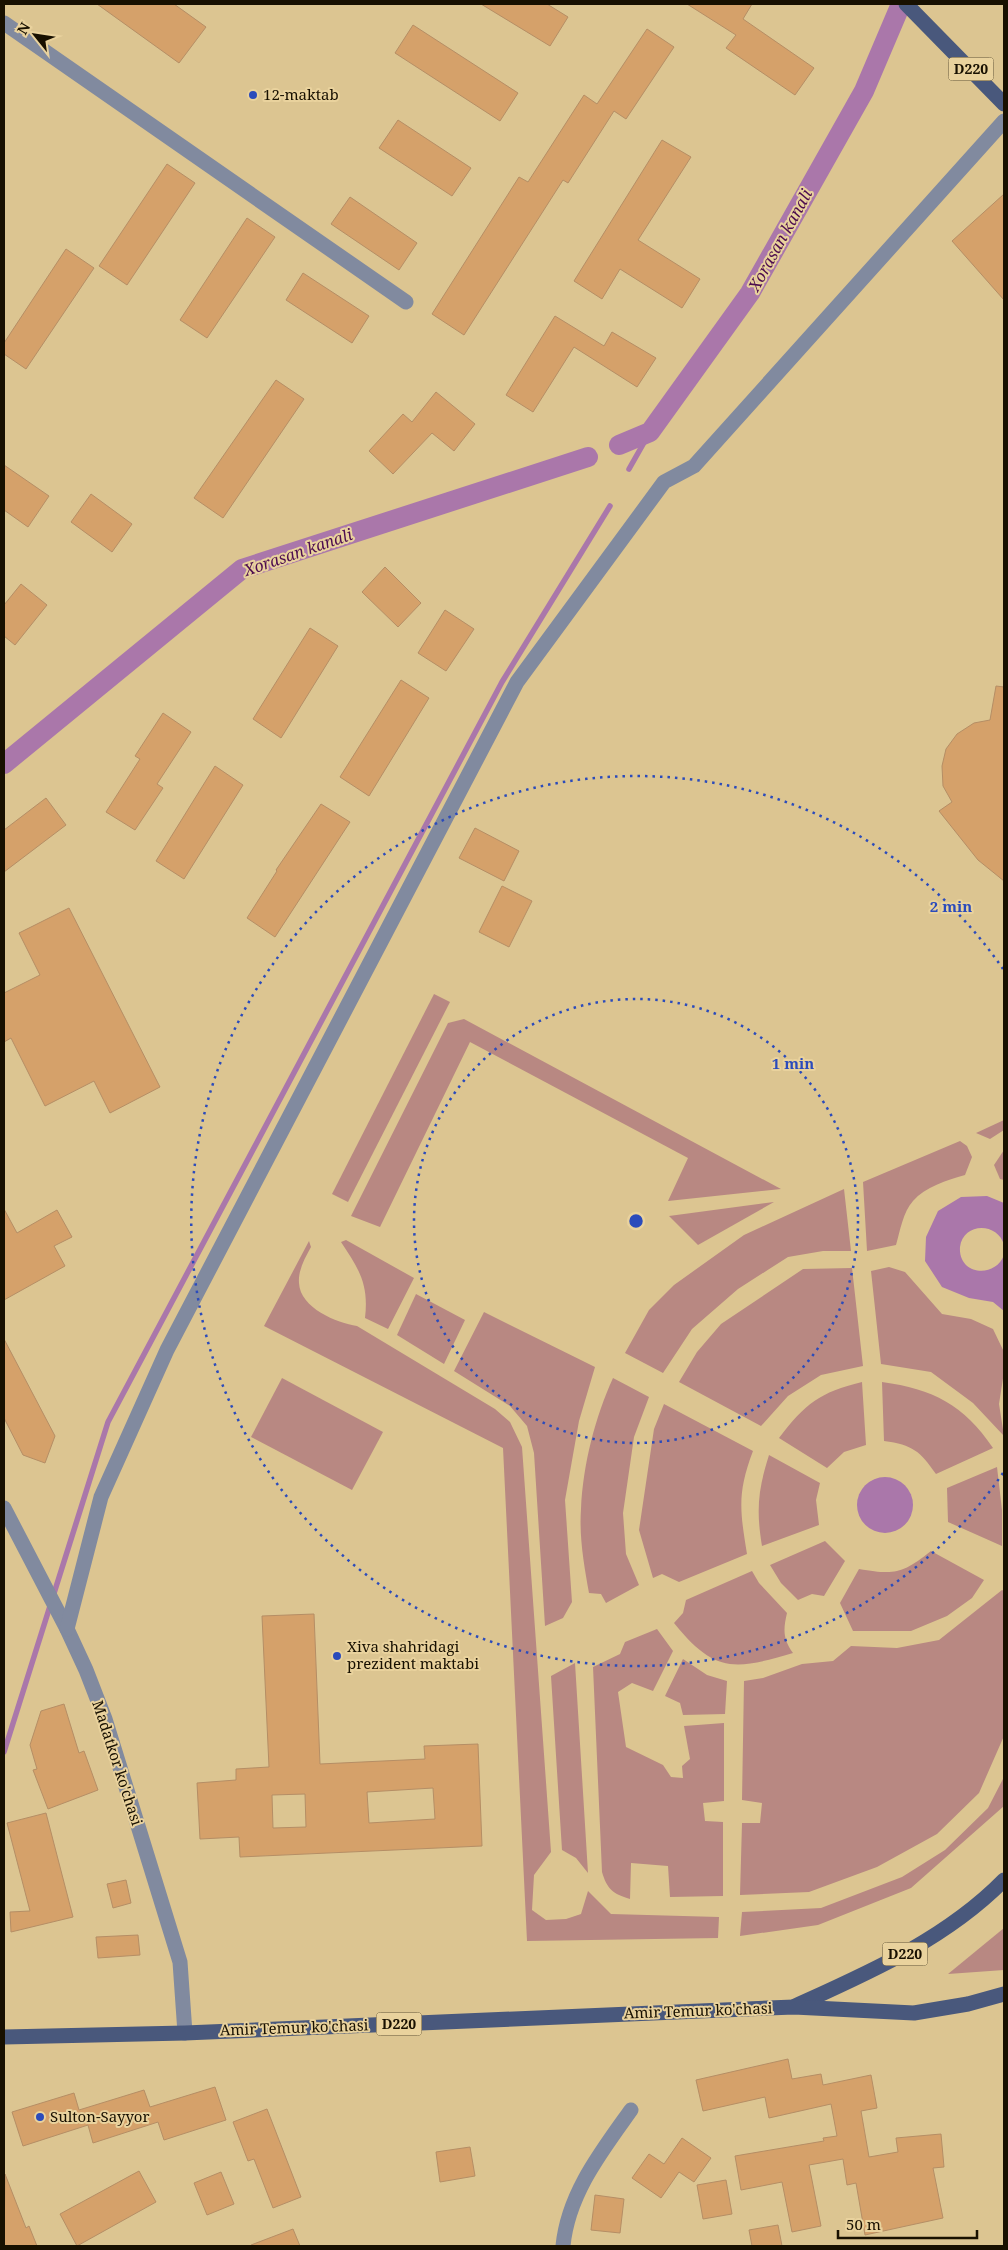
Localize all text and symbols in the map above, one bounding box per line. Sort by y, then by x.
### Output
north arrow [10,10,60,60]
text: N [12,19,34,38]
road number: D220 [948,58,994,80]
place label: 12-maktab [263,84,339,104]
marker: 12-maktab [247,89,259,101]
water label: Xorasan kanali [742,185,817,296]
water label: Xorasan kanali [240,523,355,581]
text: 2 min [930,896,972,916]
text: 1 min [772,1053,814,1073]
centre of rings [627,1212,645,1230]
place label: Xiva shahridagi prezident maktabi [347,1636,479,1673]
marker: Xiva shahridagi prezident maktabi [331,1650,343,1662]
street label: Madatkor ko'chasi [88,1697,148,1828]
road number: D220 [882,1942,928,1966]
street label: Amir Temur ko'chasi [623,1997,773,2023]
road number: D220 [376,2012,422,2036]
street label: Amir Temur ko'chasi [219,2014,369,2040]
place label: Sulton-Sayyor [50,2106,150,2126]
marker: Sulton-Sayyor [34,2111,46,2123]
scale bar [838,2208,977,2240]
text: 50 m [846,2214,881,2234]

